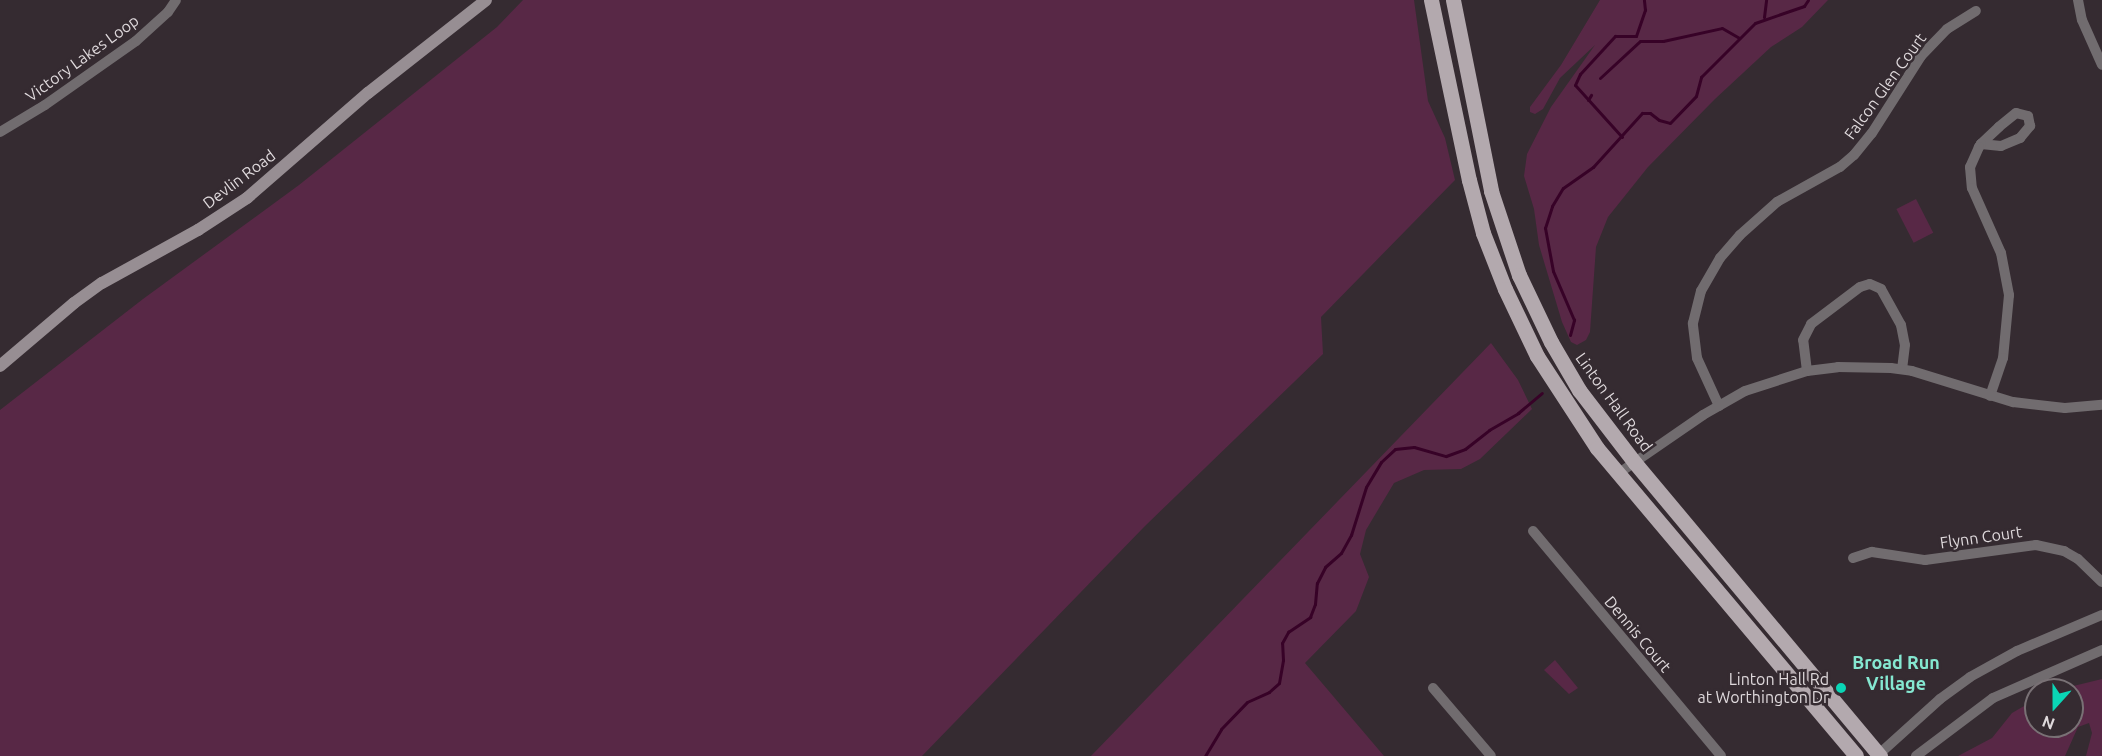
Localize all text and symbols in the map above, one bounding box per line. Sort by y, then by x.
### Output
street label: Victory Lakes Loop [22,10,142,106]
street label: Falcon Glen Court [1840,29,1930,143]
street label: Devlin Road [199,146,279,212]
street label: Linton Hall Road [1572,349,1656,455]
street label: Flynn Court [1939,522,2023,552]
street label: Dennis Court [1601,592,1675,676]
district label: Broad Run Village [1852,652,1940,694]
place label: Linton Hall Rd at Worthington Dr [1697,669,1829,707]
north arrow [2024,678,2084,738]
marker: Linton Hall Rd at Worthington Dr [1834,681,1848,695]
text: N [2039,712,2057,733]

